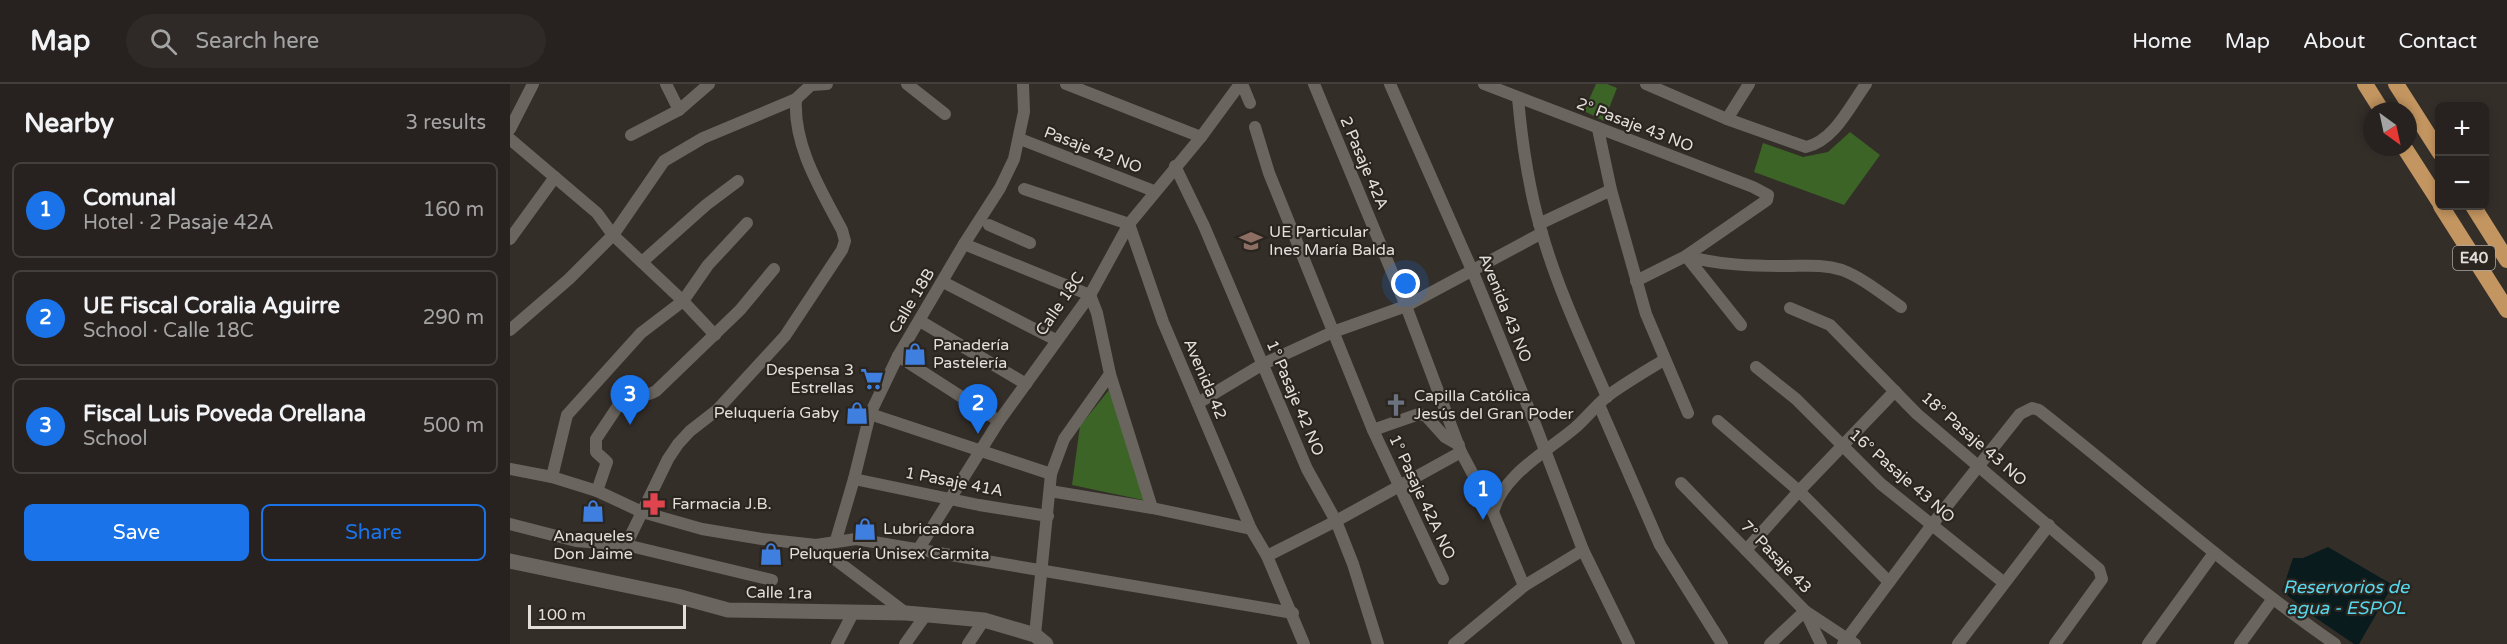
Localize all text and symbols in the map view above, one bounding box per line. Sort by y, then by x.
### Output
search box [126,14,546,68]
text: Map [30,24,90,58]
icon: search [147,25,180,58]
text: Search here [195,28,319,54]
text: Home [2132,29,2192,54]
text: Map [2225,29,2270,54]
text: About [2303,29,2365,54]
text: Contact [2398,29,2477,54]
street label: 2° Pasaje 43 NO [1574,94,1696,156]
north arrow [2363,102,2417,156]
map controls [2435,102,2489,210]
button: + [2435,102,2489,156]
text: Nearby [24,108,114,139]
text: 3 results [406,111,486,135]
street label: 2 Pasaje 42A [1335,113,1393,213]
street label: Pasaje 42 NO [1041,122,1145,178]
button: − [2435,156,2489,210]
text: Comunal [83,185,176,211]
text: 1 [39,198,52,222]
text: 160 m [423,198,484,222]
text: Hotel · 2 Pasaje 42A [83,211,274,235]
place label: UE Particular Ines María Balda [1269,222,1395,260]
school or university icon: UE Particular Ines María Balda [1238,228,1264,254]
road number: E40 [2453,246,2495,270]
street label: Avenida 43 NO [1474,251,1536,365]
street label: Calle 18B [885,265,939,337]
street label: Calle 18C [1031,268,1089,340]
your location [1391,269,1420,298]
text: UE Fiscal Coralia Aguirre [83,293,340,319]
text: 2 [39,306,52,330]
text: 290 m [423,306,484,330]
text: School · Calle 18C [83,319,254,343]
place label: Panadería Pastelería [933,335,1009,373]
street label: Avenida 42 [1179,336,1231,422]
street label: 1° Pasaje 42 NO [1262,337,1328,459]
shop icon: Panadería Pastelería [902,341,928,367]
place label: Despensa 3 Estrellas [766,360,854,398]
supermarket icon: Despensa 3 Estrellas [859,366,885,392]
pin: 3 [610,376,650,425]
pin: 2 [958,384,998,434]
place label: Capilla Católica Jesús del Gran Poder [1414,386,1575,424]
street label: 18° Pasaje 43 NO [1917,388,2031,490]
church icon: Capilla Católica Jesús del Gran Poder [1383,392,1409,418]
shop icon: Peluquería Gaby [844,400,870,426]
text: Fiscal Luis Poveda Orellana [83,401,366,427]
place label: Peluquería Gaby [714,403,839,423]
text: 3 [39,414,52,438]
text: 500 m [423,414,484,438]
street label: 16° Pasaje 43 NO [1845,425,1959,527]
text: School [83,427,147,451]
street label: 1° Pasaje 42A NO [1384,431,1460,563]
street label: 1 Pasaje 41A [903,463,1005,501]
pin: 1 [1464,470,1502,520]
pharmacy icon: Farmacia J.B. [641,491,667,517]
place label: Farmacia J.B. [672,494,772,514]
shop icon: Anaqueles Don Jaime [580,498,606,524]
button: Save [24,504,249,561]
button: Share [261,504,486,561]
shop icon: Lubricadora [852,516,878,542]
street label: 7° Pasaje 43 [1736,516,1816,598]
place label: Lubricadora [883,519,975,539]
place label: Anaqueles Don Jaime [553,526,633,564]
shop icon: Peluquería Unisex Carmita [758,541,784,567]
place label: Peluquería Unisex Carmita [789,544,990,564]
water label: Reservorios de agua - ESPOL [2283,576,2410,619]
street label: Calle 1ra [746,582,812,604]
scale bar [528,602,686,630]
text: 100 m [537,605,586,625]

